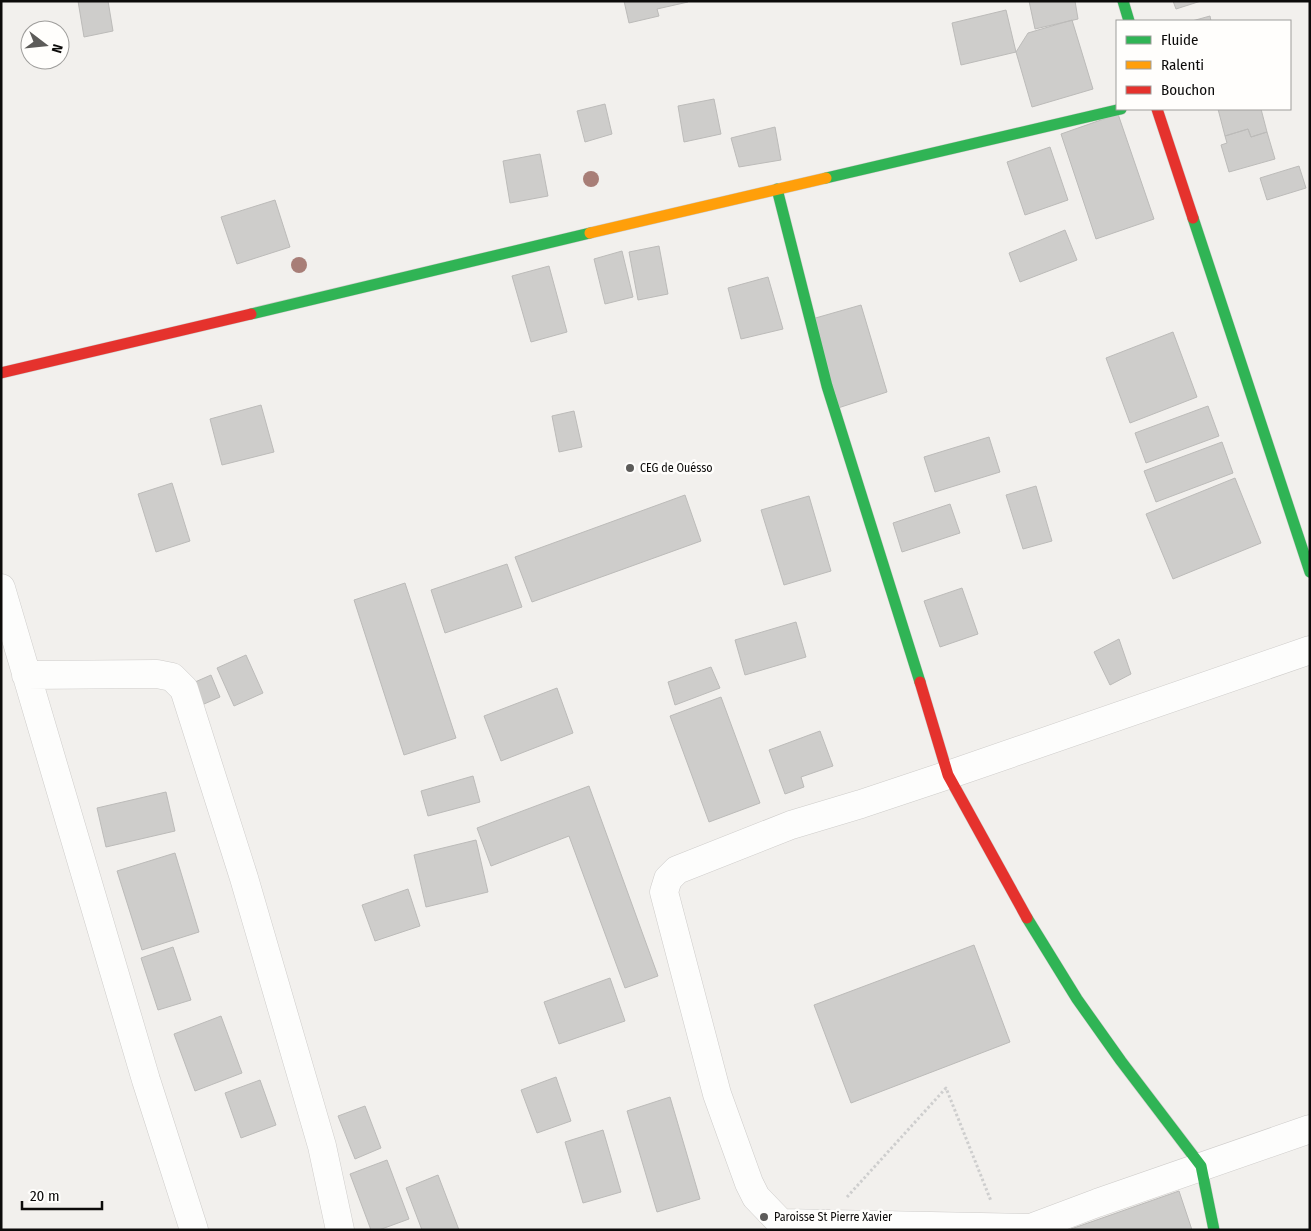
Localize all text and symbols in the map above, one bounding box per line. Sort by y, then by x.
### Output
north arrow [20,20,70,70]
legend [1116,20,1291,110]
text: Fluide [1161,31,1198,49]
text: N [48,42,66,55]
text: Ralenti [1161,56,1204,74]
text: Bouchon [1161,81,1215,99]
place label: CEG de Ouésso [640,461,713,475]
marker: CEG de Ouésso [624,462,636,474]
scale bar [22,1178,102,1210]
text: 20 m [30,1187,60,1205]
place label: Paroisse St Pierre Xavier [774,1210,893,1224]
marker: Paroisse St Pierre Xavier [758,1211,770,1223]

